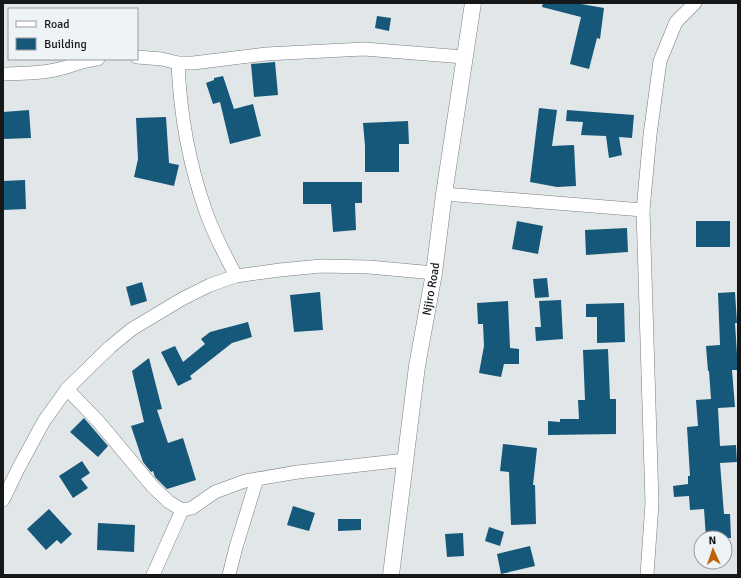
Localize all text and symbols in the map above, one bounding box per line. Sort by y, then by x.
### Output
legend [8,8,138,60]
text: Road [44,17,70,32]
text: Building [44,37,87,52]
street label: Njiro Road [419,261,443,317]
north arrow [693,530,733,570]
text: N [708,534,717,547]

